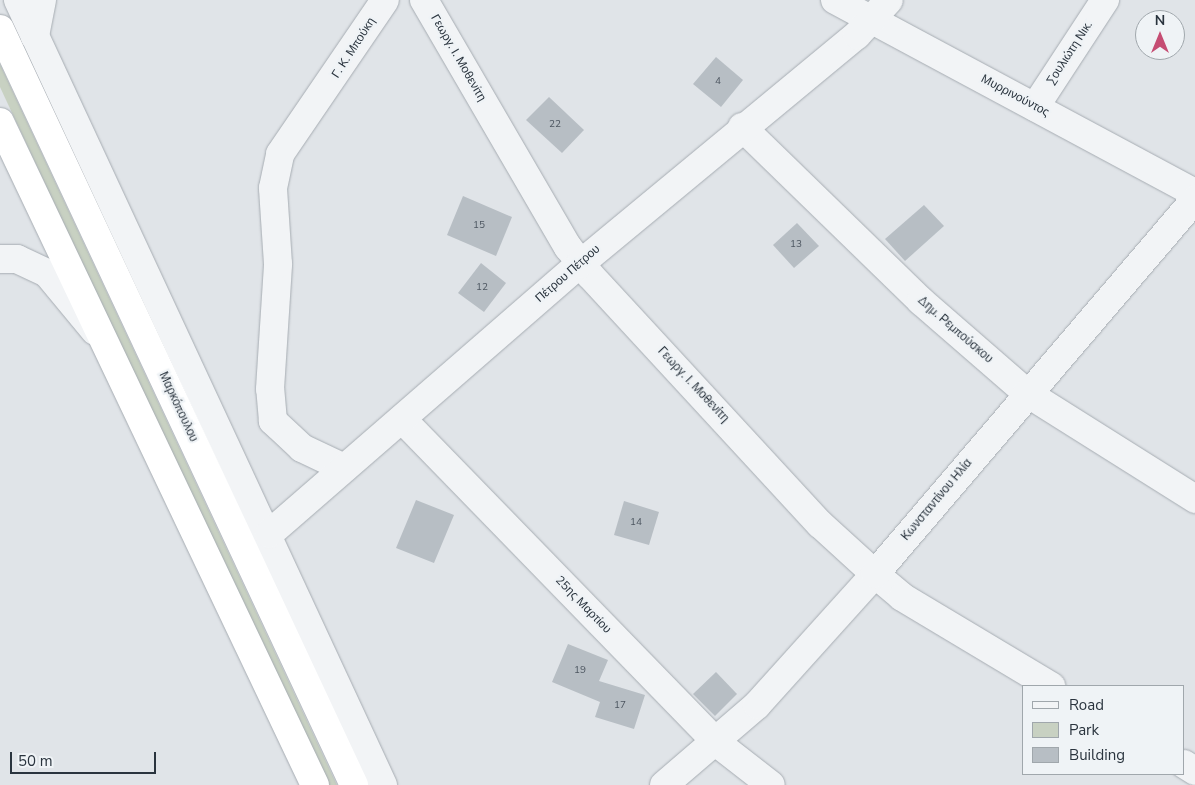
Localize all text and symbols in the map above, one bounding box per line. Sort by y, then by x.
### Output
north arrow [1135,10,1185,60]
text: N [1155,11,1165,30]
street label: Γεωργ. Ι. Μοθενίτη [427,12,489,104]
street label: Γ. Κ. Μπούκη [329,15,379,81]
street label: Σουλιώτη Νικ. [1044,19,1096,87]
street label: Μυρρινούντος [978,72,1052,120]
house number: 4 [715,76,721,88]
house number: 22 [549,119,561,131]
house number: 15 [473,220,485,232]
house number: 13 [790,239,802,251]
street label: Πέτρου Πέτρου [533,242,603,306]
house number: 12 [476,282,488,294]
street label: Δημ. Ρεμπούσκου [914,293,996,367]
street label: Γεωργ. Ι. Μοθενίτη [654,344,732,426]
street label: Μαρκόπουλου [155,370,201,444]
street label: Κωνσταντίνου Ηλία [899,456,975,544]
house number: 14 [630,517,642,529]
street label: 25ης Μαρτίου [552,573,614,637]
house number: 19 [574,665,586,677]
legend [1022,685,1185,775]
text: Road [1069,695,1104,715]
house number: 17 [614,700,626,712]
text: Park [1069,720,1099,740]
scale bar [12,742,159,774]
text: Building [1069,745,1125,765]
text: 50 m [18,751,53,771]

